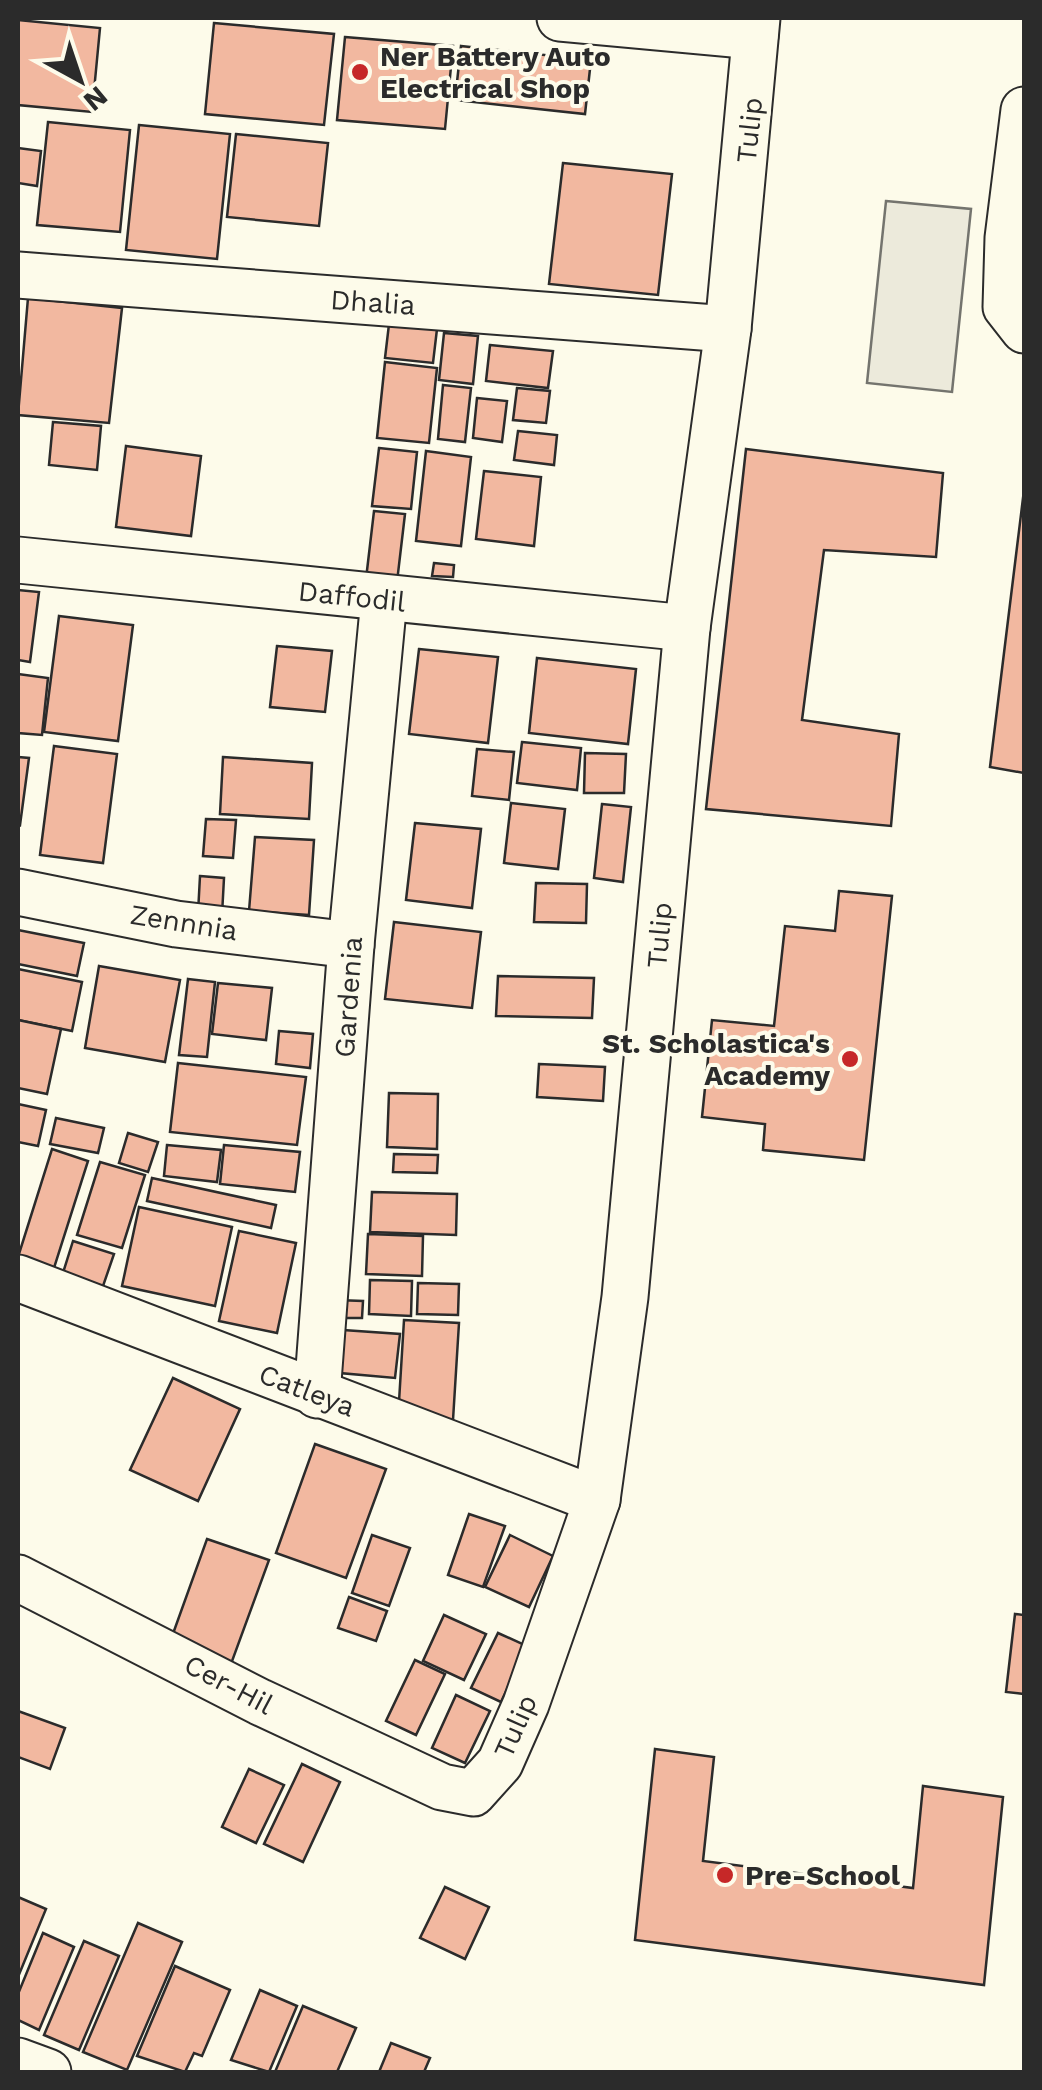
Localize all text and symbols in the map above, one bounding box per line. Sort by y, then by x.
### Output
north arrow [30,30,130,130]
place label: Ner Battery Auto Electrical Shop [380,40,611,105]
marker: Ner Battery Auto Electrical Shop [349,61,371,83]
text: N [77,79,114,118]
street label: Tulip [730,96,769,165]
street label: Dhalia [329,283,417,322]
street label: Daffodil [297,574,408,619]
street label: Zennnia [128,898,240,947]
street label: Tulip [640,901,679,969]
street label: Gardenia [328,935,369,1059]
place label: St. Scholastica's Academy [602,1027,830,1092]
marker: St. Scholastica's Academy [839,1048,861,1070]
street label: Catleya [254,1357,360,1424]
street label: Cer-Hil [179,1647,279,1722]
street label: Tulip [487,1689,544,1763]
place label: Pre-School [745,1859,901,1892]
marker: Pre-School [714,1864,736,1886]

